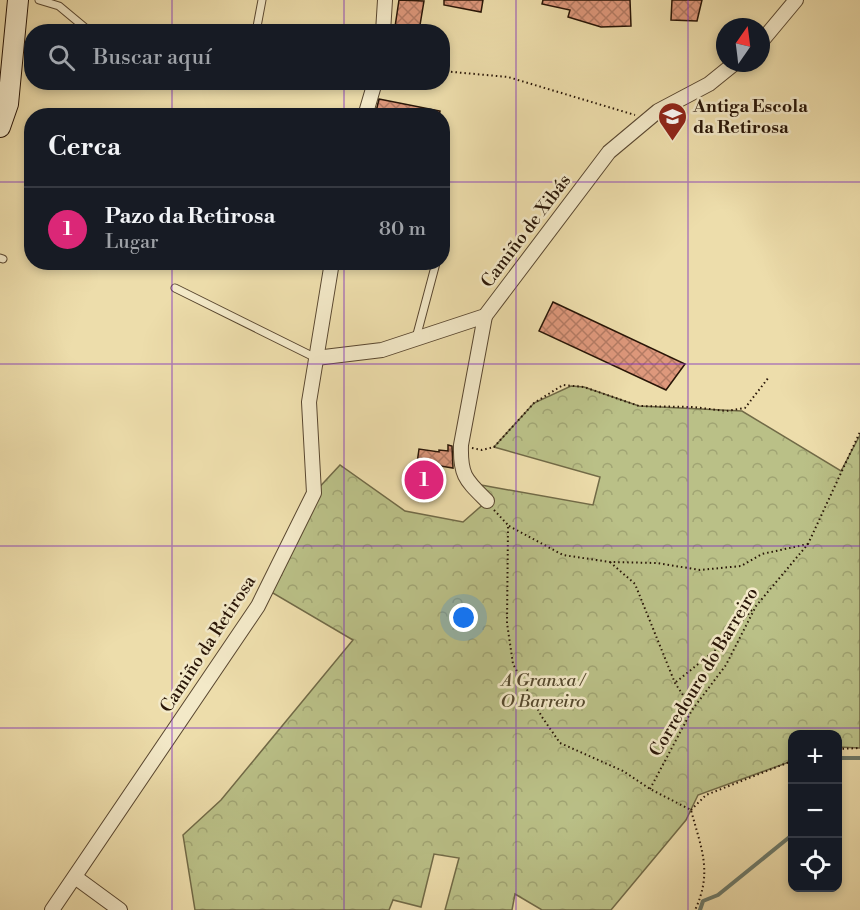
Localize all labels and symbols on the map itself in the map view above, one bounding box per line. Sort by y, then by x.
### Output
north arrow [716,18,770,72]
place label: Antiga Escola da Retirosa [692,95,808,139]
school or university icon: Antiga Escola da Retirosa [656,100,688,142]
street label: Camiño de Xibás [476,170,576,292]
pin: 1 [404,458,444,502]
street label: Camiño da Retirosa [155,570,261,717]
street label: Corredouro do Barreiro [644,583,764,761]
your location [449,603,478,632]
park label: A Granxa / O Barreiro [500,669,587,713]

